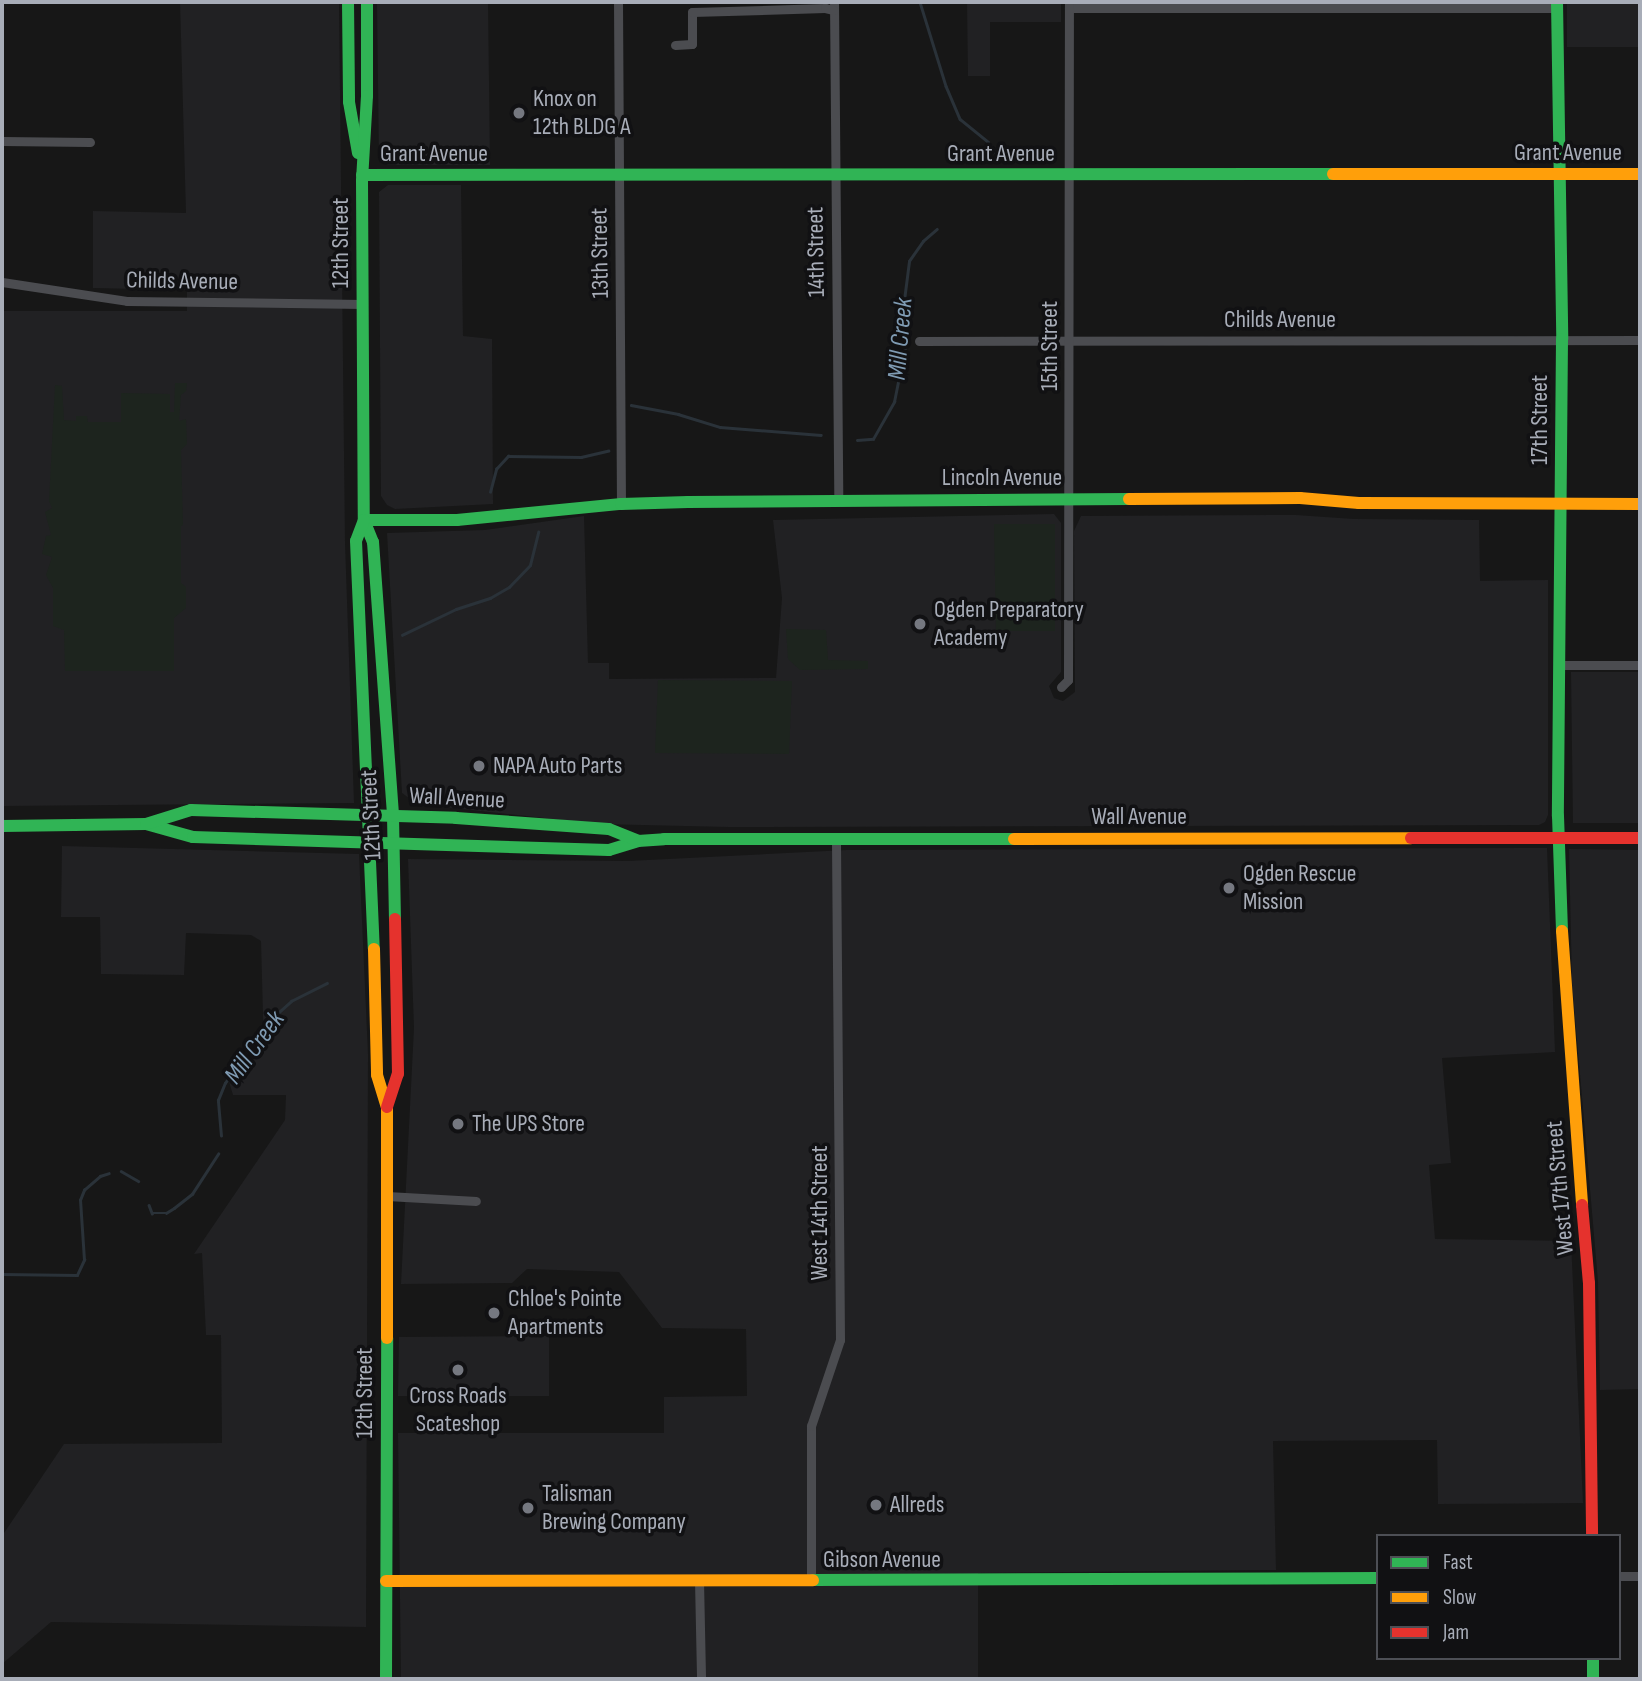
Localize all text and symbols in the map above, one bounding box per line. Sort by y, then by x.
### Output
place label: Knox on 12th BLDG A [533,85,630,141]
marker: Knox on 12th BLDG A [511,105,527,121]
street label: Grant Avenue [1514,139,1622,167]
street label: Grant Avenue [380,140,488,168]
street label: Grant Avenue [947,140,1055,168]
street label: 12th Street [327,198,355,288]
street label: 14th Street [801,207,831,297]
street label: 13th Street [585,208,615,298]
street label: Childs Avenue [126,266,238,296]
water label: Mill Creek [882,296,920,382]
street label: 15th Street [1036,301,1064,391]
street label: Childs Avenue [1224,306,1336,334]
street label: 17th Street [1526,375,1554,465]
street label: Lincoln Avenue [942,464,1062,492]
place label: Ogden Preparatory Academy [934,596,1084,652]
marker: Ogden Preparatory Academy [912,616,928,632]
place label: NAPA Auto Parts [493,752,622,780]
marker: NAPA Auto Parts [471,758,487,774]
street label: 12th Street [354,769,388,861]
street label: Wall Avenue [408,781,506,815]
street label: Wall Avenue [1091,803,1187,831]
place label: Ogden Rescue Mission [1243,860,1356,916]
marker: Ogden Rescue Mission [1221,880,1237,896]
water label: Mill Creek [218,1005,292,1091]
place label: The UPS Store [472,1110,585,1138]
marker: The UPS Store [450,1116,466,1132]
street label: West 17th Street [1540,1120,1580,1256]
street label: West 14th Street [806,1145,834,1281]
place label: Chloe's Pointe Apartments [508,1285,622,1341]
marker: Chloe's Pointe Apartments [486,1305,502,1321]
street label: 12th Street [351,1348,379,1438]
marker: Cross Roads Scateshop [450,1362,466,1378]
place label: Cross Roads Scateshop [409,1382,507,1438]
place label: Talisman Brewing Company [542,1480,686,1536]
place label: Allreds [890,1491,944,1519]
marker: Allreds [868,1497,884,1513]
marker: Talisman Brewing Company [520,1500,536,1516]
legend [1376,1534,1621,1660]
street label: Gibson Avenue [823,1546,941,1574]
text: Fast [1443,1550,1473,1575]
text: Slow [1443,1585,1476,1610]
text: Jam [1443,1620,1469,1645]

